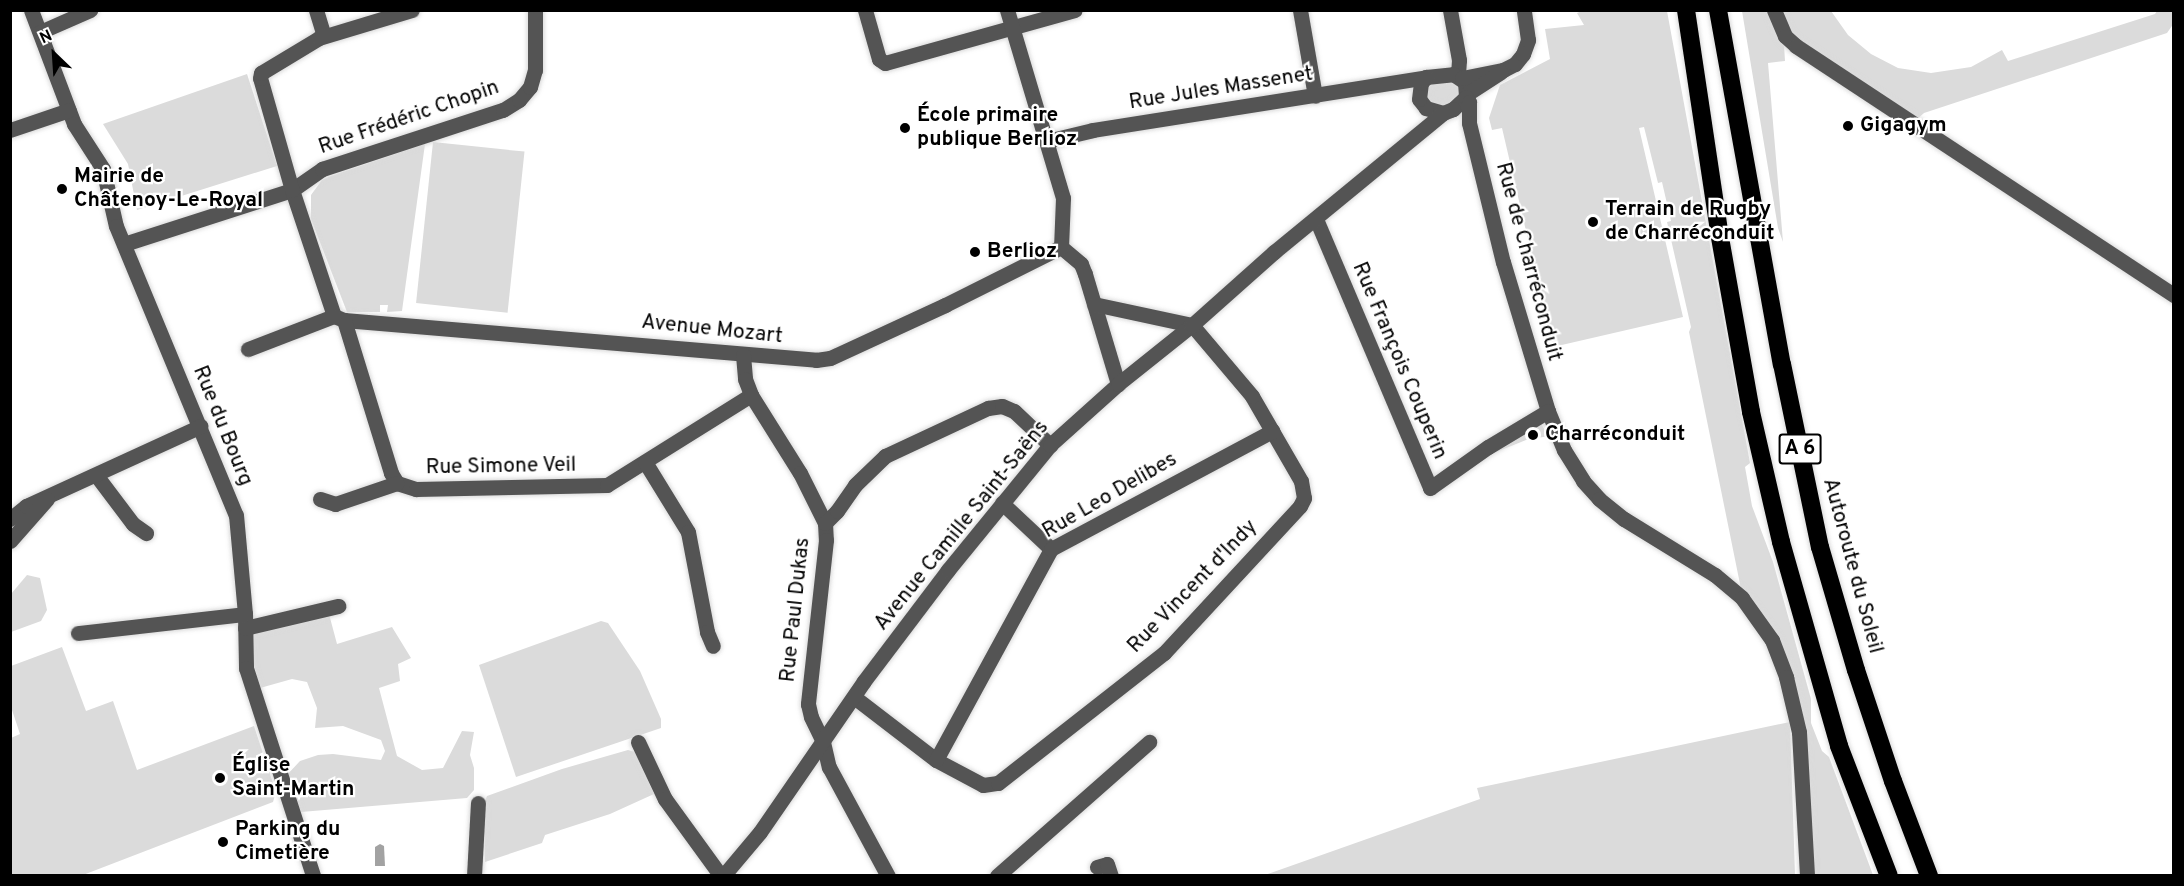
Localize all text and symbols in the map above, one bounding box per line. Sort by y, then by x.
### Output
north arrow [24,24,84,84]
text: N [37,26,56,49]
street label: Rue Jules Massenet [1127,62,1315,116]
street label: Rue Frédéric Chopin [316,75,502,161]
place label: École primaire publique Berlioz [917,103,1077,153]
place label: Gigagym [1860,113,1947,139]
marker: Gigagym [1841,119,1855,133]
marker: École primaire publique Berlioz [898,121,912,135]
street label: Rue de Charréconduit [1489,160,1567,364]
place label: Mairie de Châtenoy-Le-Royal [74,164,263,214]
marker: Mairie de Châtenoy-Le-Royal [55,182,69,196]
place label: Terrain de Rugby de Charréconduit [1605,197,1774,247]
marker: Terrain de Rugby de Charréconduit [1586,215,1600,229]
place label: Berlioz [987,239,1057,265]
marker: Berlioz [968,245,982,259]
street label: Rue François Couperin [1346,259,1452,463]
street label: Avenue Mozart [640,310,784,350]
street label: Rue du Bourg [186,362,258,490]
street label: Avenue Camille Saint-Saëns [869,416,1055,636]
place label: Charréconduit [1545,422,1685,448]
marker: Charréconduit [1526,428,1540,442]
road number: A 6 [1778,432,1822,466]
street label: Rue Leo Delibes [1038,447,1182,545]
street label: Rue Simone Veil [425,453,577,481]
street label: Autoroute du Soleil [1816,476,1888,656]
street label: Rue Vincent d'Indy [1123,515,1263,659]
street label: Rue Paul Dukas [776,536,816,684]
place label: Église Saint-Martin [232,753,354,803]
marker: Église Saint-Martin [213,771,227,785]
place label: Parking du Cimetière [235,817,341,867]
marker: Parking du Cimetière [216,835,230,849]

